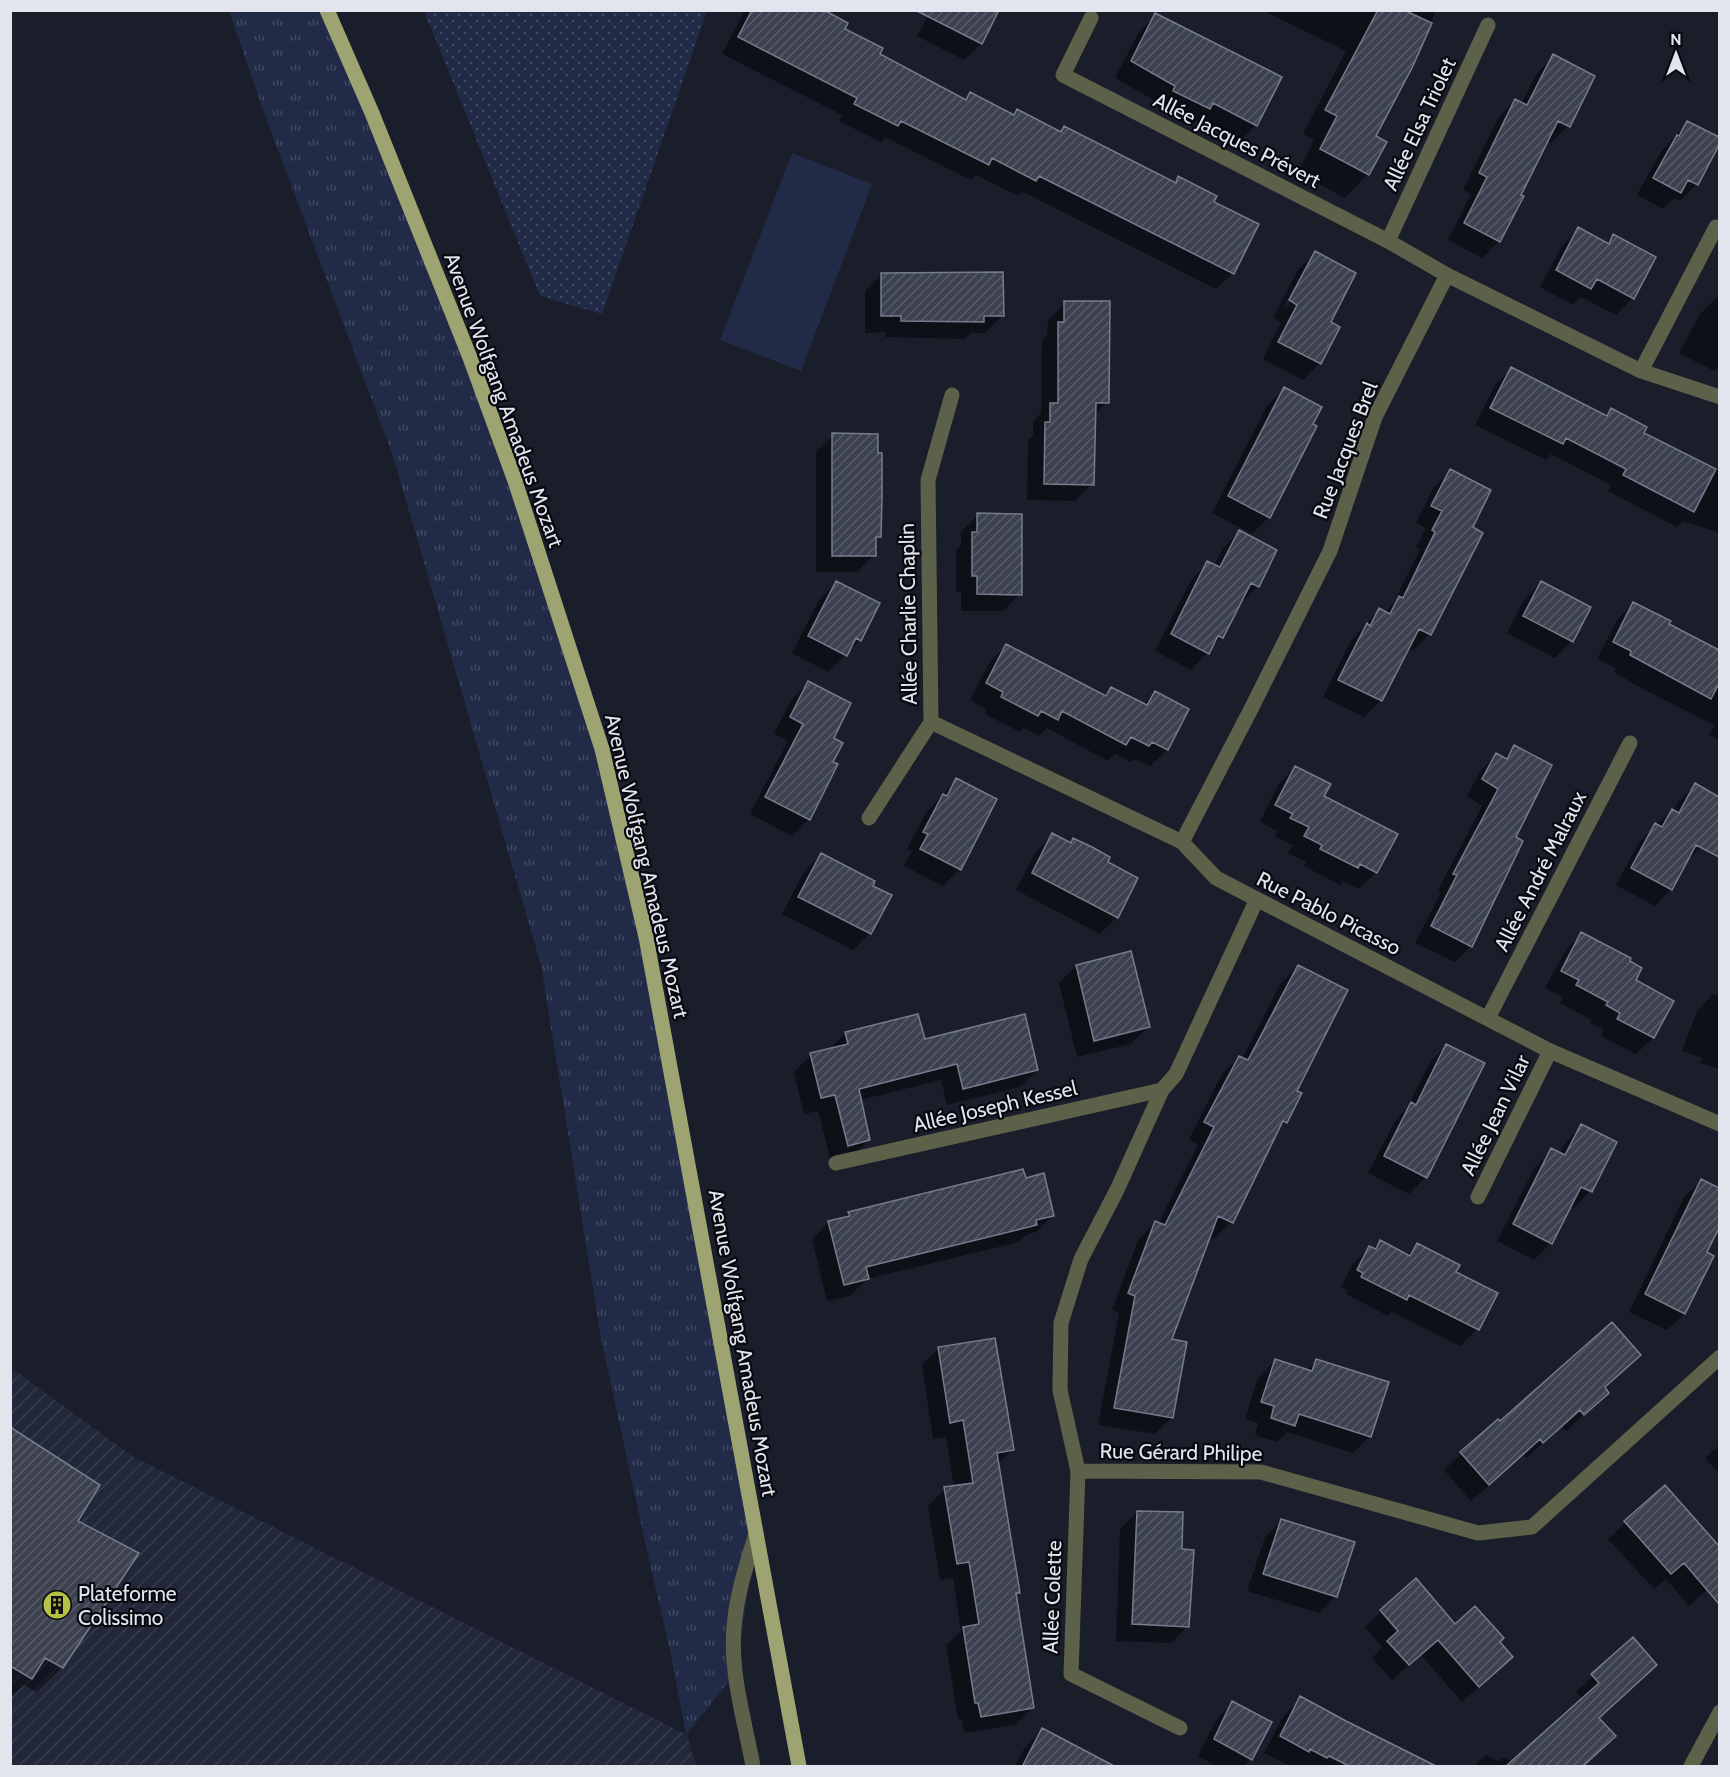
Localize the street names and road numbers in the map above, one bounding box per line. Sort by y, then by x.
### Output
street label: Allée Elsa Triolet [1377,54,1461,194]
street label: Allée Jacques Prévert [1149,87,1325,193]
street label: Avenue Wolfgang Amadeus Mozart [439,249,569,551]
street label: Rue Jacques Brel [1307,378,1383,522]
street label: Allée Charlie Chaplin [894,523,922,705]
street label: Avenue Wolfgang Amadeus Mozart [600,712,694,1020]
street label: Allée André Malraux [1489,787,1591,955]
street label: Rue Pablo Picasso [1253,866,1405,960]
street label: Allée Jean Vilar [1455,1050,1535,1179]
street label: Allée Joseph Kessel [910,1075,1080,1137]
street label: Avenue Wolfgang Amadeus Mozart [704,1188,782,1498]
street label: Rue Gérard Philipe [1100,1438,1263,1466]
street label: Allée Colette [1038,1540,1066,1654]

